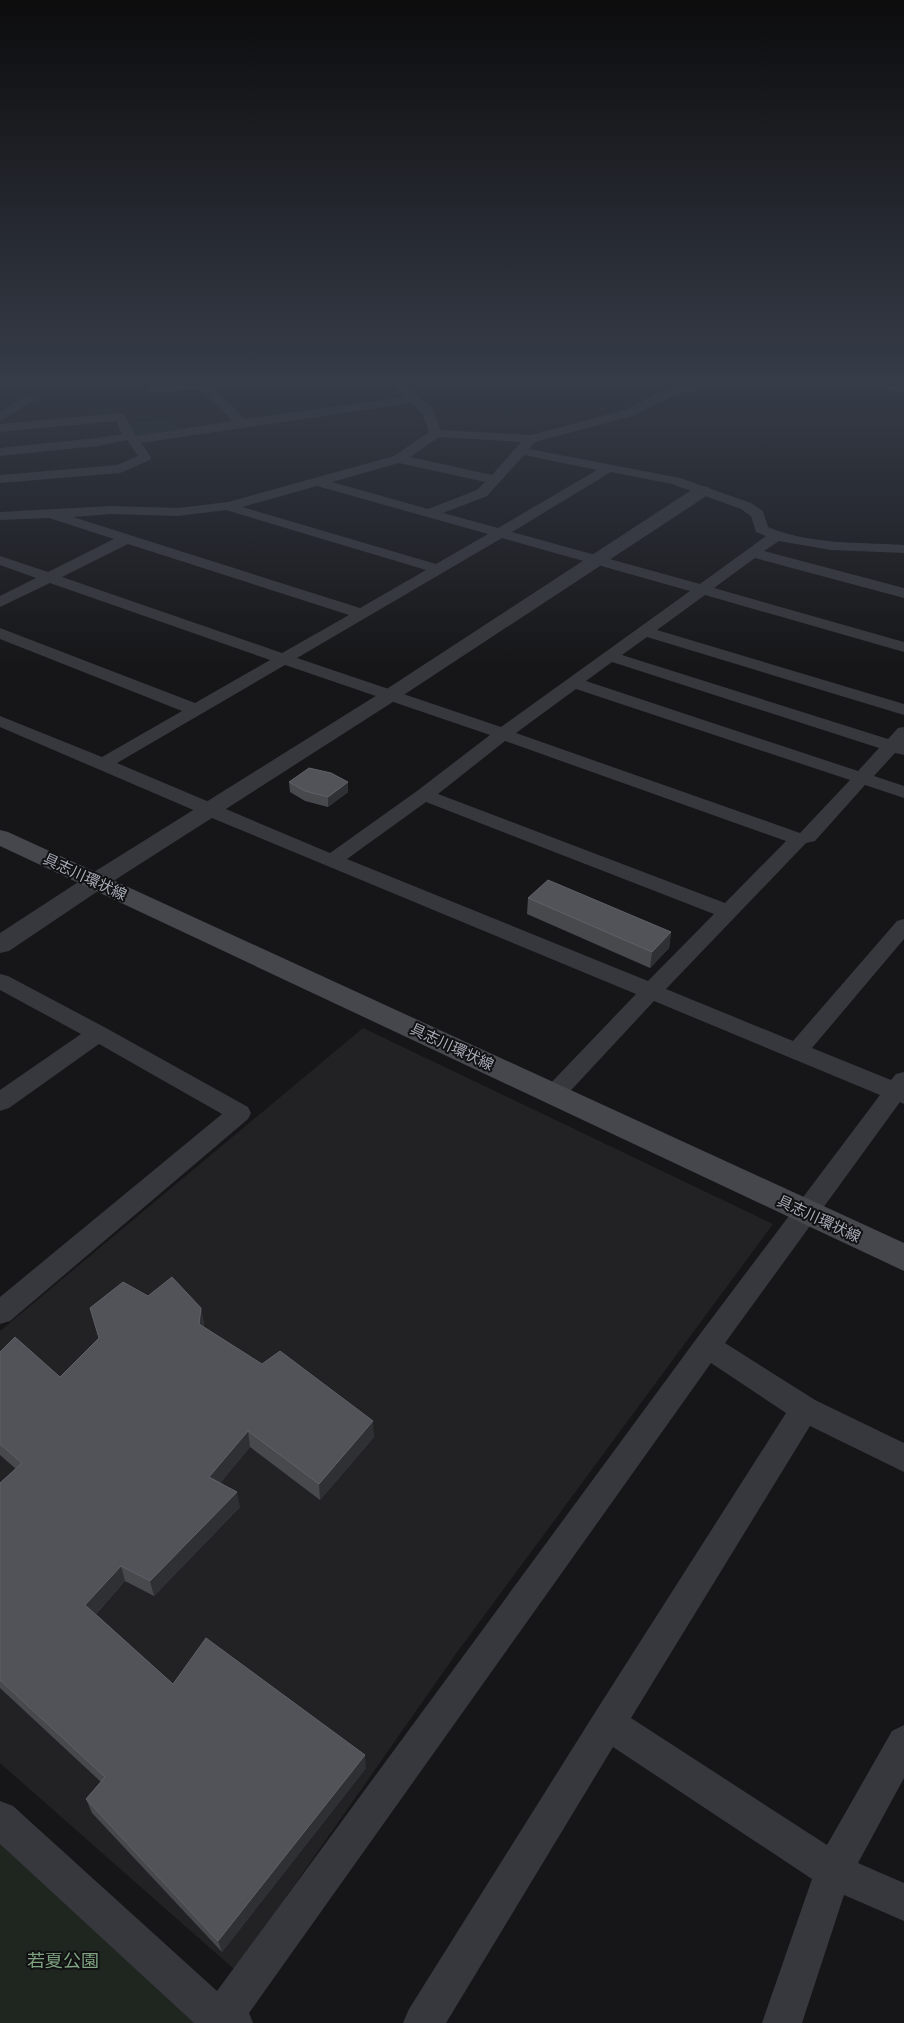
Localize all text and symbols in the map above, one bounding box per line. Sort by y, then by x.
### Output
street label: 具志川環状線 [40,849,130,905]
street label: 具志川環状線 [407,1019,497,1075]
street label: 具志川環状線 [774,1191,864,1247]
park label: 若夏公園 [27,1949,99,1973]

